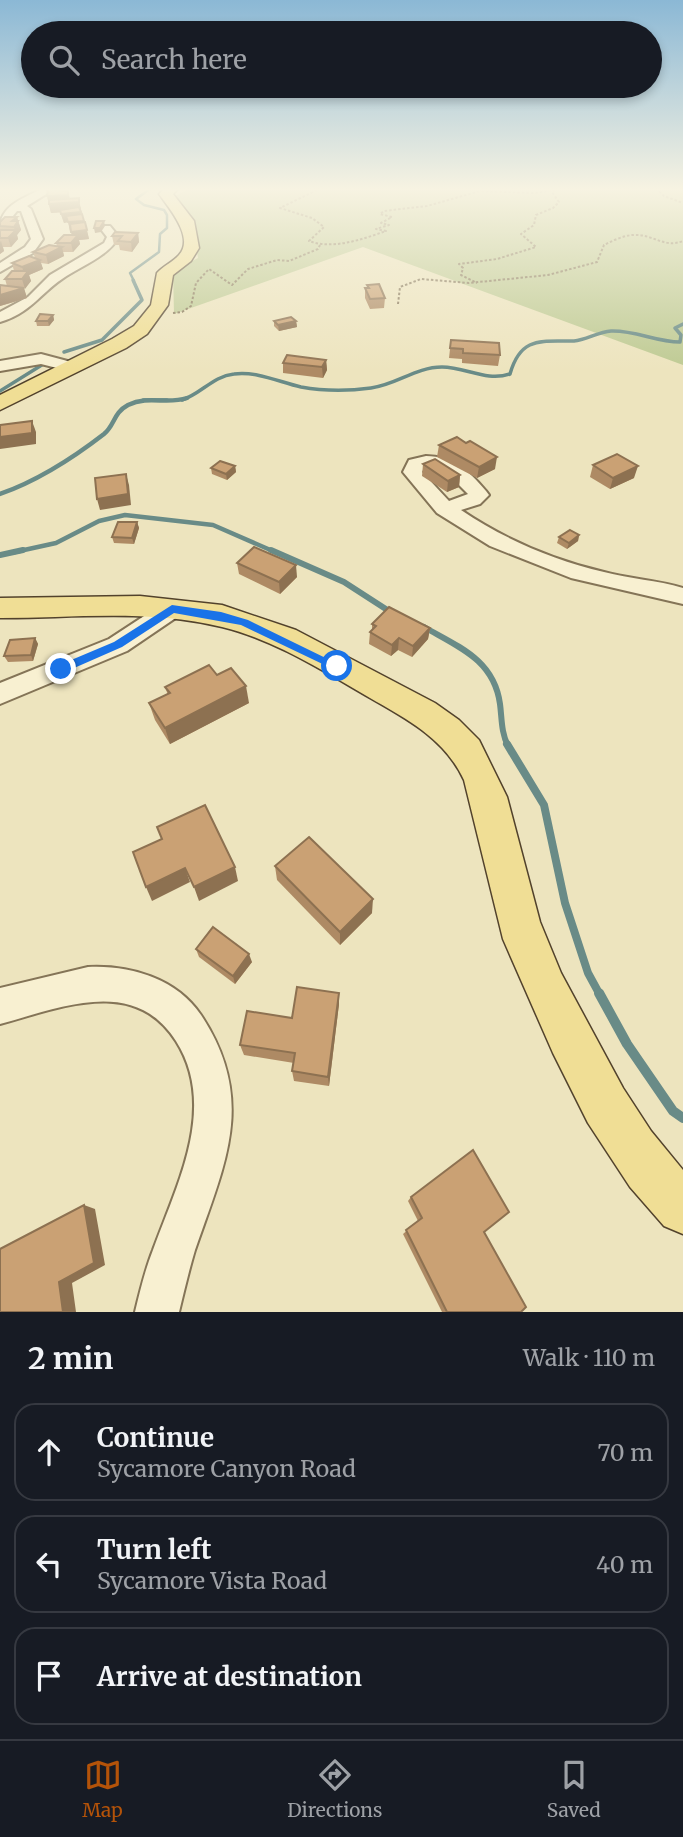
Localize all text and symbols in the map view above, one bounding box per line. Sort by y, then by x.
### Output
search box [21,21,662,98]
icon: search [45,41,83,79]
text: Search here [101,43,247,76]
route start [321,650,352,681]
route end [45,653,76,684]
text: 2 min [28,1339,113,1377]
text: Walk · 110 m [523,1343,655,1372]
text: Continue [97,1421,214,1454]
icon: ahead [30,1433,68,1471]
text: 70 m [597,1438,653,1467]
text: Sycamore Canyon Road [97,1454,356,1483]
text: Turn left [97,1533,211,1566]
icon: left [30,1545,68,1583]
text: 40 m [596,1550,653,1579]
text: Sycamore Vista Road [97,1566,327,1595]
icon: arrive [30,1657,68,1695]
text: Arrive at destination [97,1660,362,1693]
tab: Map [82,1756,123,1822]
tab: Directions [287,1756,382,1822]
tab: Saved [547,1756,601,1822]

